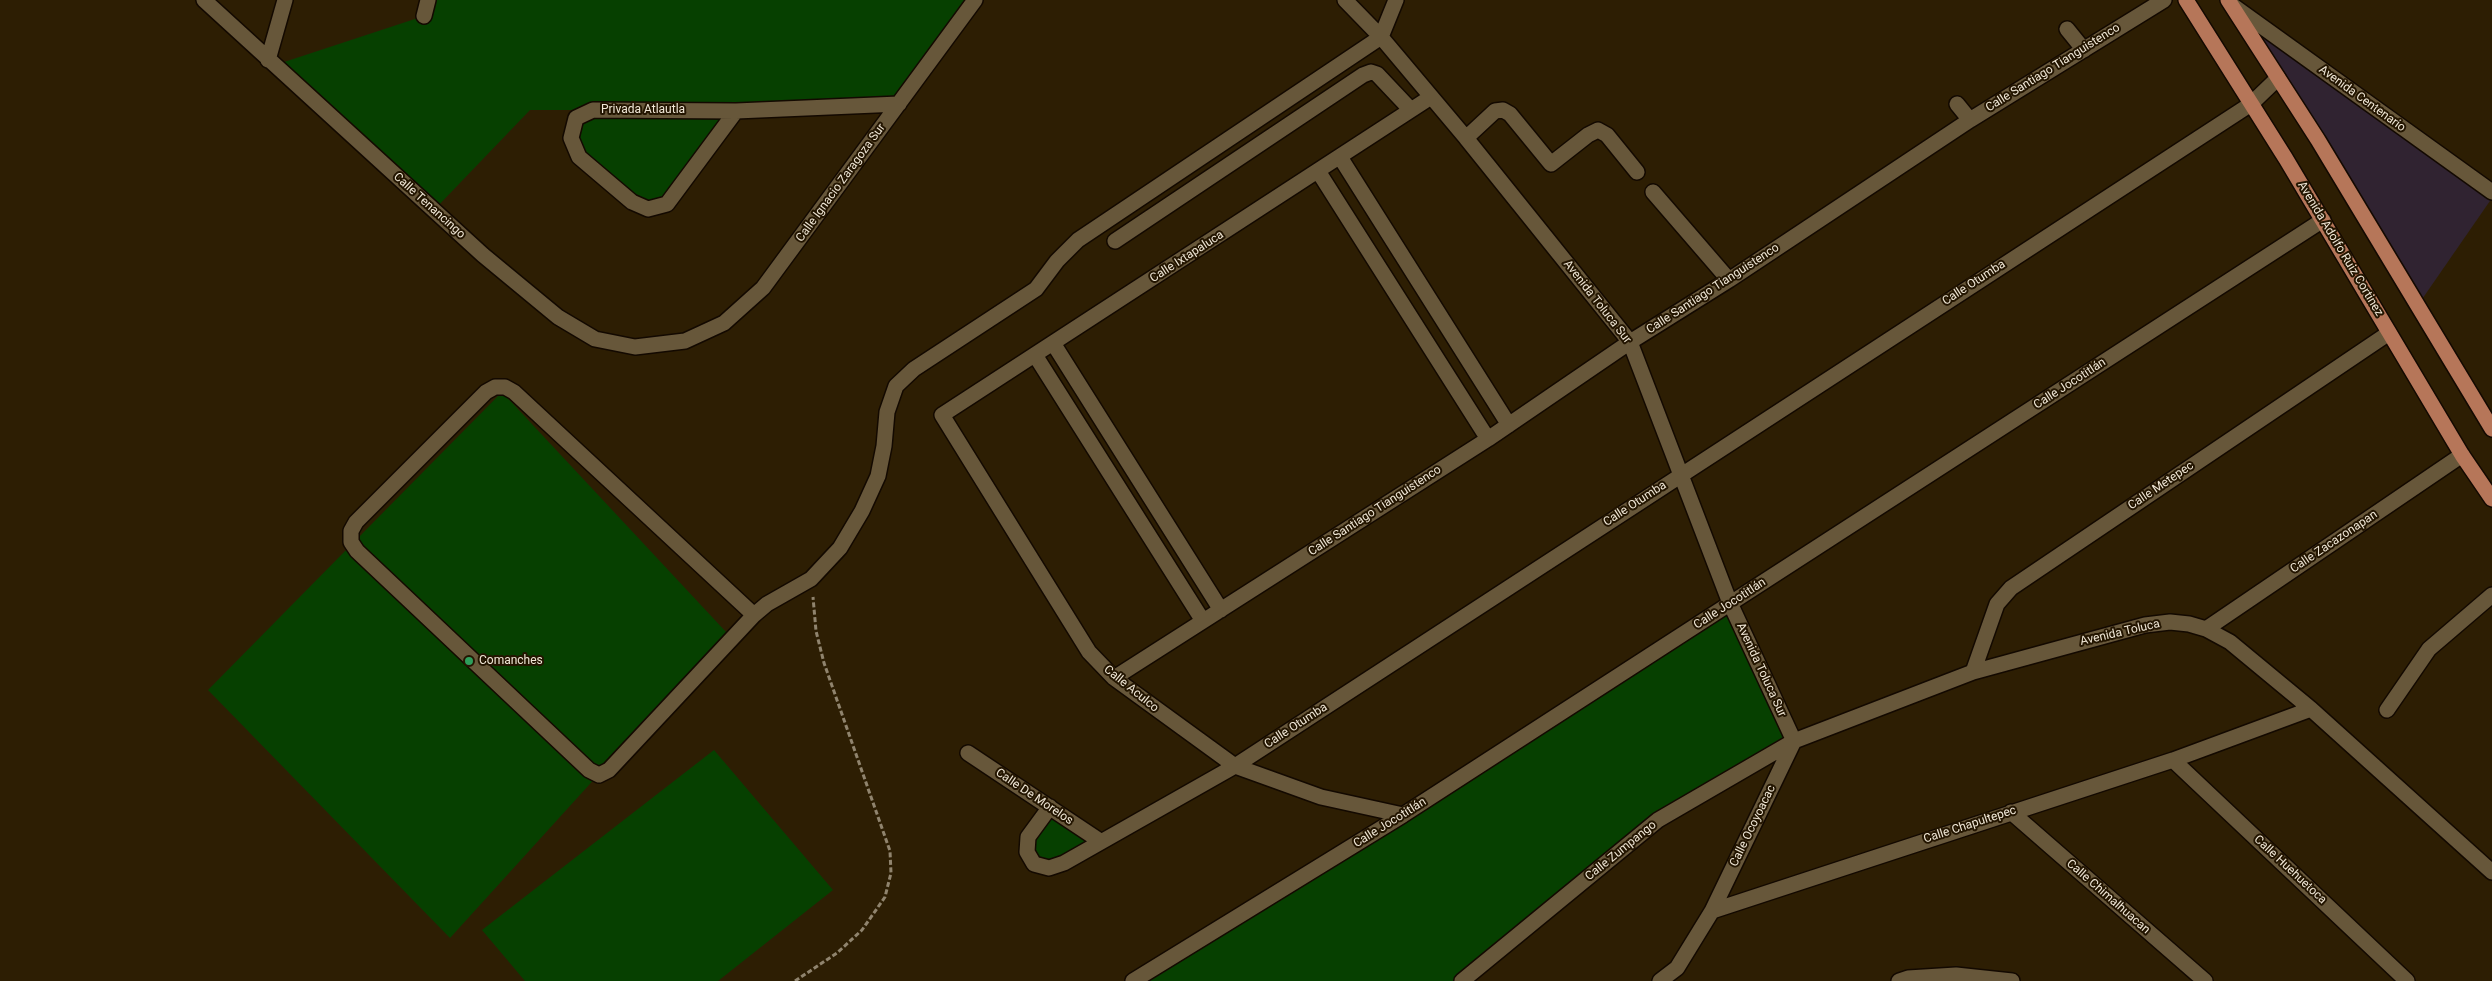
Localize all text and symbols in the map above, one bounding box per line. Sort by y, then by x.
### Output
street label: Calle Santiago Tianguistenco [1983,21,2123,115]
street label: Avenida Centenario [2316,63,2408,135]
street label: Privada Atlautla [601,103,685,117]
street label: Calle Ignacio Zaragoza Sur [793,121,889,245]
street label: Calle Tenancingo [390,170,468,242]
street label: Avenida Adolfo Ruiz Cortinez [2294,179,2386,319]
street label: Calle Ixtapaluca [1148,228,1226,286]
street label: Calle Santiago Tianguistenco [1644,241,1782,337]
street label: Avenida Toluca Sur [1560,257,1634,347]
street label: Calle Otumba [1940,257,2008,309]
street label: Calle Jocotitlán [2031,355,2109,413]
street label: Calle Metepec [2125,459,2197,513]
street label: Calle Santiago Tianguistenco [1306,463,1444,559]
street label: Calle Otumba [1601,478,1669,530]
street label: Calle Zacazonapan [2288,508,2380,576]
street label: Calle Jocotitlán [1691,575,1769,633]
street label: Avenida Toluca [2079,617,2161,649]
street label: Avenida Toluca Sur [1733,621,1789,719]
place label: Comanches [479,654,543,668]
marker: Comanches [463,655,475,667]
street label: Calle Aculco [1101,663,1161,715]
street label: Calle Otumba [1262,700,1330,752]
street label: Calle De Morelos [993,766,1075,828]
street label: Calle Ocoyoacac [1727,783,1779,869]
street label: Calle Jocotitlán [1351,795,1429,851]
street label: Calle Chapultepec [1922,803,2018,847]
street label: Calle Zumpango [1583,818,1659,884]
street label: Calle Huehuetoca [2251,833,2329,907]
street label: Calle Chimalhuacan [2063,857,2153,937]

